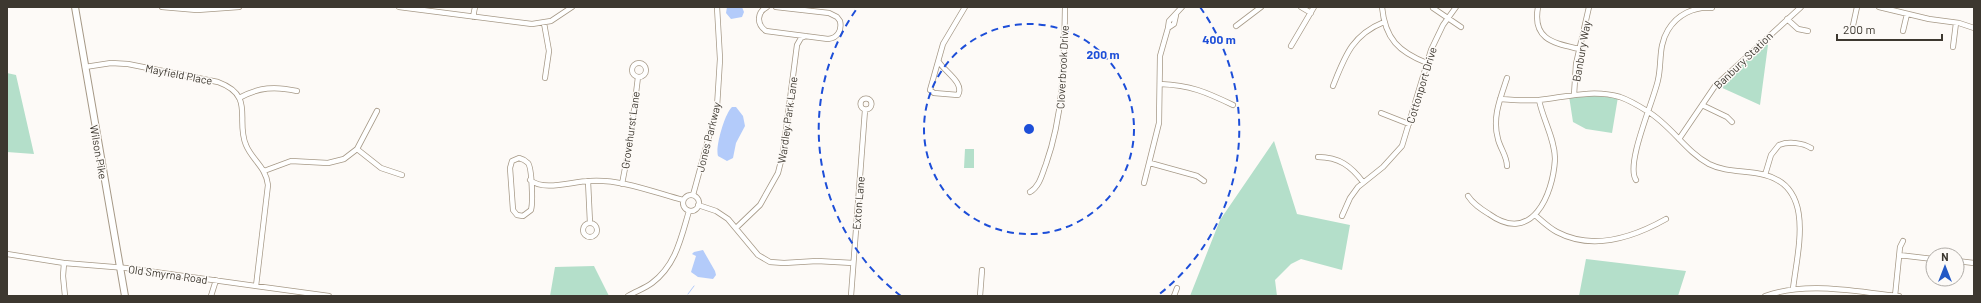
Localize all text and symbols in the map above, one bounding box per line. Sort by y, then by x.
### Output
scale bar [1837,16,1942,42]
street label: Banbury Way [1569,20,1593,82]
text: 200 m [1843,22,1875,36]
street label: Cloverbrook Drive [1053,25,1071,109]
street label: Banbury Station [1711,29,1775,91]
text: 400 m [1202,32,1236,46]
street label: Cottonport Drive [1403,45,1439,125]
text: 200 m [1087,47,1119,61]
street label: Mayfield Place [144,61,214,87]
street label: Wardley Park Lane [774,76,800,164]
street label: Grovehurst Lane [618,90,642,170]
street label: Jones Parkway [693,101,723,173]
centre of rings [1022,122,1036,136]
street label: Wilson Pike [88,124,110,180]
street label: Exton Lane [849,176,867,230]
north arrow [1925,247,1965,287]
text: N [1941,250,1949,263]
street label: Old Smyrna Road [127,262,209,286]

